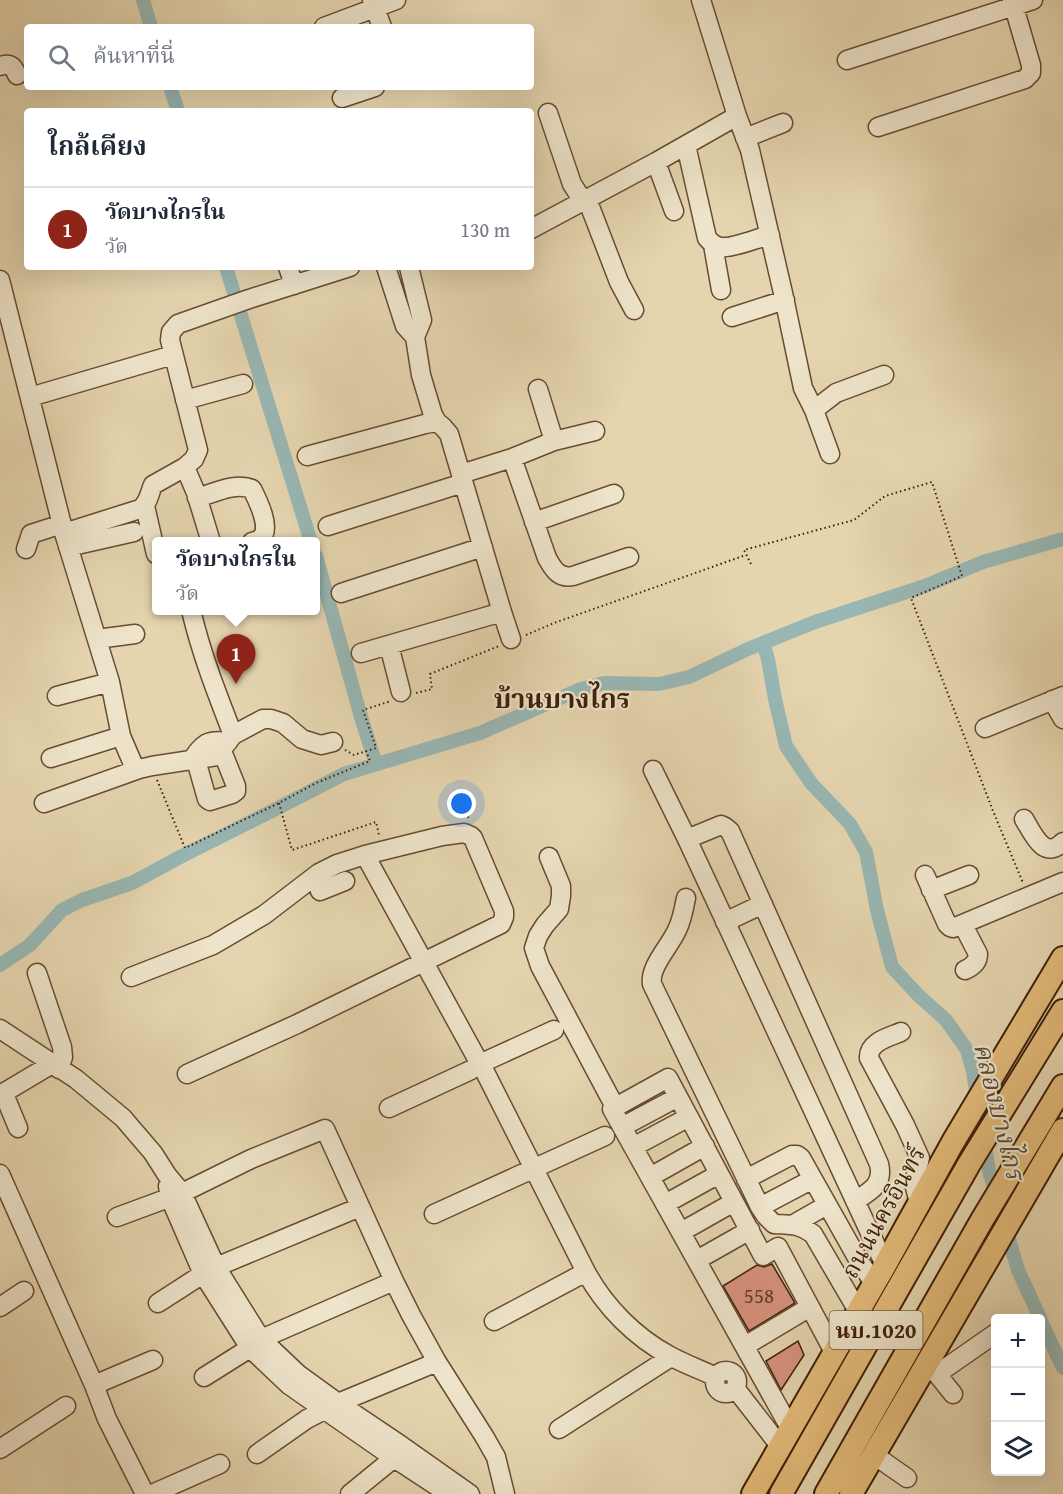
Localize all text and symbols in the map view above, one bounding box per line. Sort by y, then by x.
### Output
search box [24,24,534,90]
text: ค้นหาที่นี่ [93,39,175,71]
icon: search [45,41,78,74]
text: ใกล้เคียง [48,126,147,165]
text: วัดบางไกรใน [105,195,225,227]
text: 1 [62,215,73,244]
text: 130 m [460,215,510,244]
text: วัด [105,231,128,260]
popup [152,537,320,615]
text: วัดบางไกรใน [176,542,296,574]
text: วัด [176,578,199,607]
pin: 1 [216,634,256,684]
district label: บ้านบางไกร [494,678,630,718]
your location [447,789,476,818]
water label: คลองบางไกร [964,1038,1037,1187]
street label: ถนนนครอินทร์ [832,1139,934,1285]
house number: 558 [744,1280,774,1311]
road number: นบ.1020 [830,1311,922,1349]
map controls [991,1314,1045,1476]
button: + [991,1314,1045,1368]
button: − [991,1368,1045,1422]
button: layers [991,1422,1045,1476]

